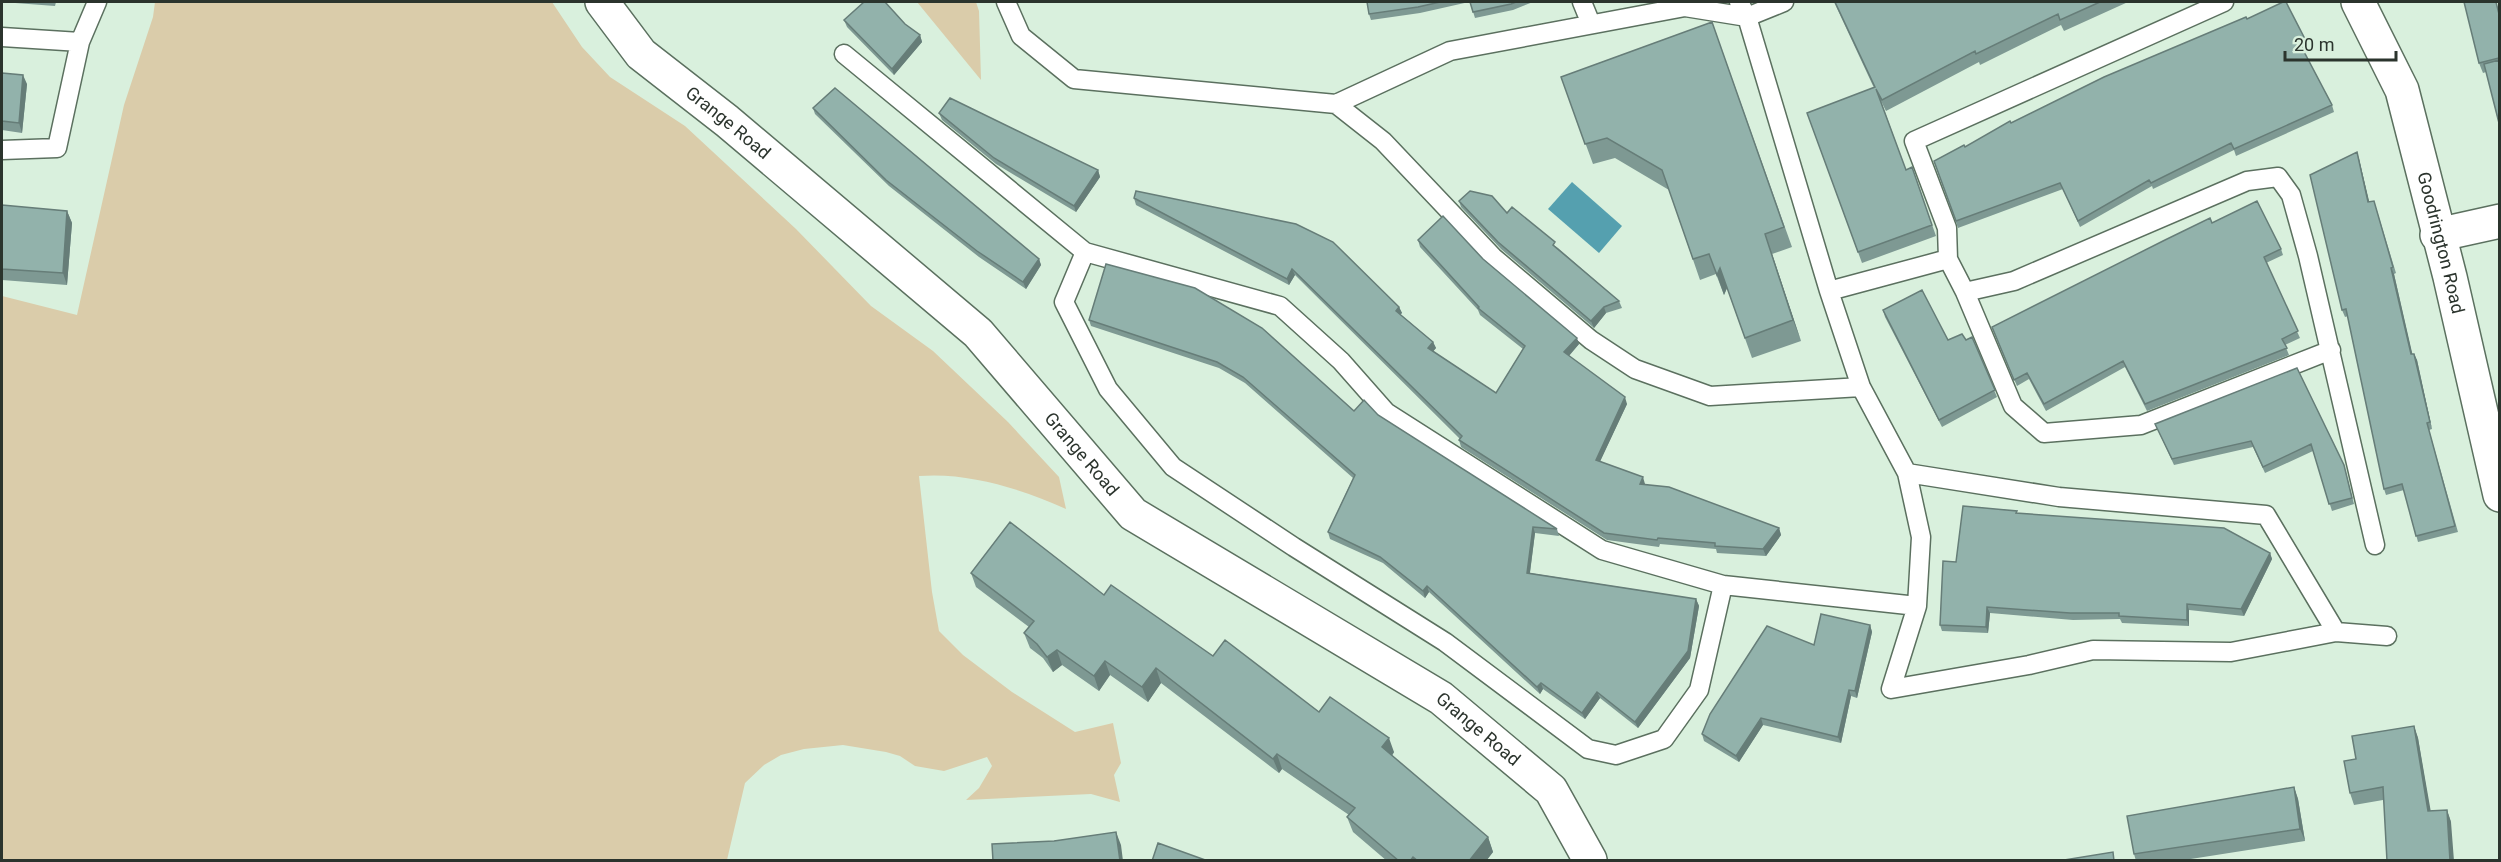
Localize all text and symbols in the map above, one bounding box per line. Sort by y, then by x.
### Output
scale bar [2285,24,2396,62]
text: 20 m [2294,34,2334,55]
street label: Grange Road [682,82,775,163]
street label: Goodrington Road [2413,170,2469,315]
street label: Grange Road [1041,408,1124,500]
street label: Grange Road [1432,687,1525,770]

